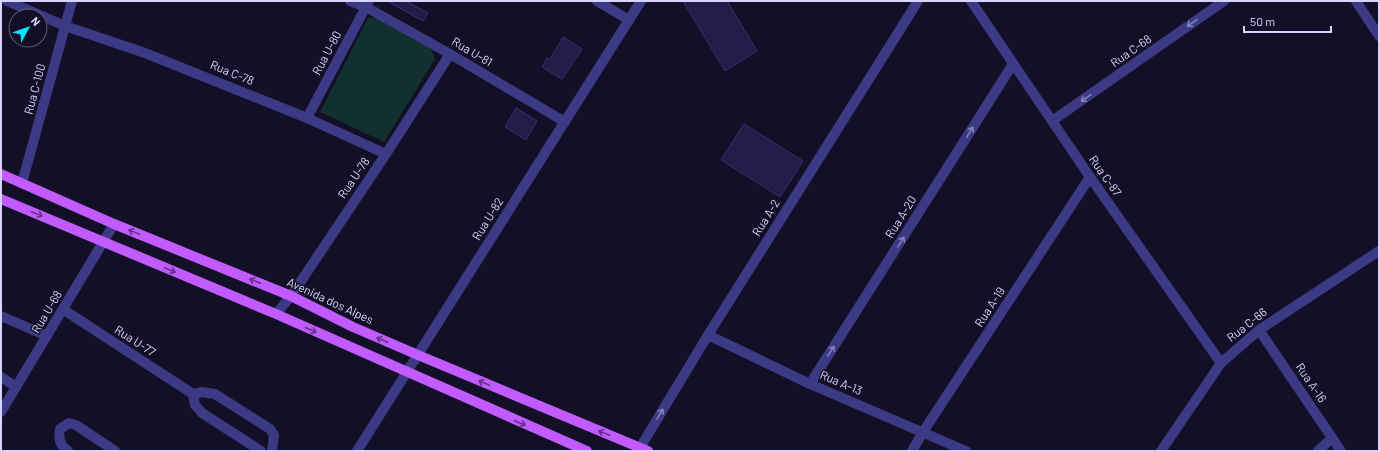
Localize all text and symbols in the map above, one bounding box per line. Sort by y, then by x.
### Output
north arrow [8,8,48,48]
scale bar [1244,8,1331,34]
text: N [29,14,43,28]
text: 50 m [1250,14,1275,28]
one-way arrow [1187,19,1198,27]
street label: Rua U-80 [309,28,344,77]
street label: Rua C-68 [1107,31,1154,69]
street label: Rua U-81 [450,34,495,69]
street label: Rua C-78 [208,57,256,87]
street label: Rua C-100 [21,62,48,116]
one-way arrow [1080,94,1091,102]
one-way arrow [967,126,975,138]
street label: Rua C-87 [1087,152,1125,199]
street label: Rua U-78 [334,154,372,201]
street label: Rua A-20 [882,193,919,240]
street label: Rua U-82 [469,195,506,242]
street label: Rua A-2 [748,197,782,238]
one-way arrow [31,211,43,219]
one-way arrow [129,228,141,236]
one-way arrow [897,236,905,247]
one-way arrow [164,266,176,274]
street label: Avenida dos Alpes [285,274,376,326]
one-way arrow [249,277,261,285]
street label: Rua A-19 [971,284,1007,329]
street label: Rua U-68 [28,288,64,335]
street label: Rua C-66 [1224,304,1269,344]
street label: Rua U-77 [113,322,159,359]
one-way arrow [305,326,317,334]
one-way arrow [376,335,388,343]
one-way arrow [827,346,835,357]
street label: Rua A-16 [1294,360,1330,405]
street label: Rua A-13 [818,367,865,397]
one-way arrow [479,378,491,386]
one-way arrow [657,408,665,420]
one-way arrow [513,419,525,427]
one-way arrow [598,429,610,436]

